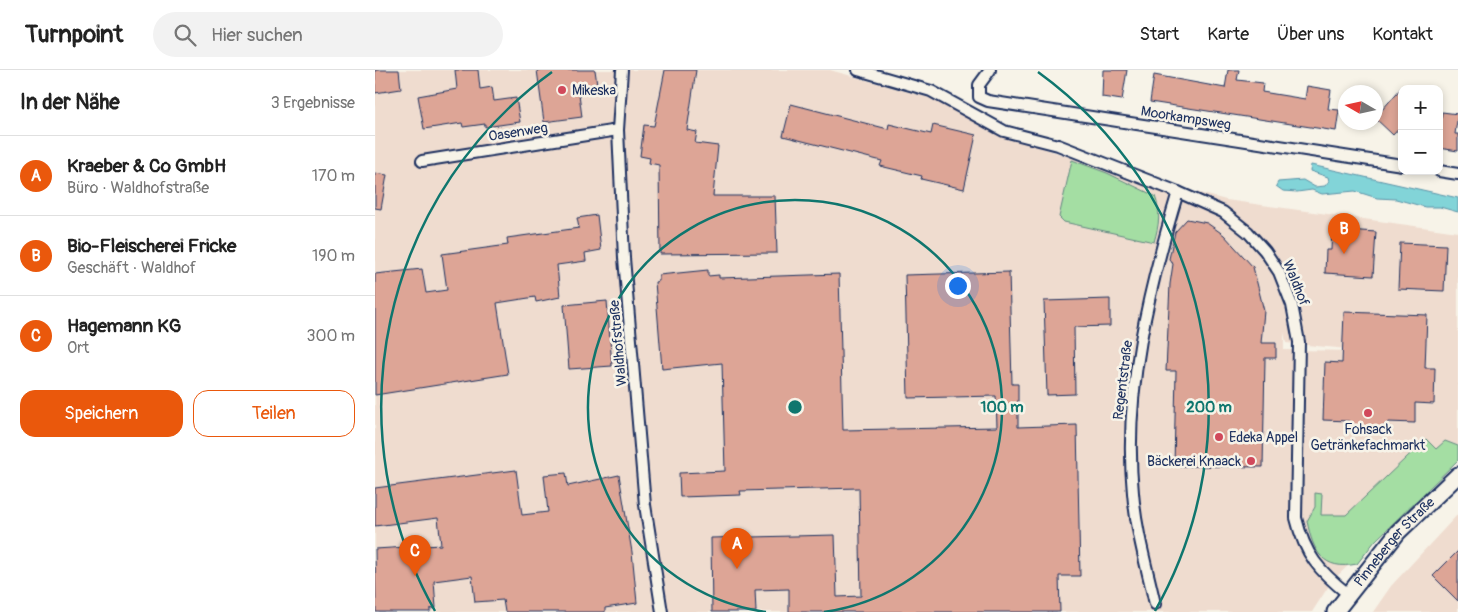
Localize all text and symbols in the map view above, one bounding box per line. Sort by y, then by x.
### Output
search box [153,12,503,57]
text: Turnpoint [25,20,123,49]
icon: search [171,21,199,49]
text: Hier suchen [211,23,303,47]
text: Start [1139,23,1179,46]
text: Karte [1207,23,1249,46]
text: Über uns [1277,23,1344,46]
text: Kontakt [1372,23,1433,46]
place label: Mikeska [572,82,616,99]
marker: Mikeska [556,84,568,96]
north arrow [1338,85,1383,130]
map controls [1398,85,1443,175]
button: + [1398,85,1443,130]
text: In der Nähe [20,89,120,116]
text: 3 Ergebnisse [271,93,355,113]
street label: Moorkampsweg [1140,102,1232,134]
street label: Oasenweg [487,119,549,145]
button: − [1398,130,1443,175]
text: Kraeber & Co GmbH [67,154,226,178]
text: A [31,166,41,186]
text: 170 m [312,166,355,186]
text: Büro · Waldhofstraße [67,178,209,198]
pin: B [1328,213,1360,254]
text: Bio-Fleischerei Fricke [67,234,236,258]
text: B [31,246,41,266]
text: 190 m [312,246,355,266]
street label: Waldhof [1279,257,1313,309]
text: Geschäft · Waldhof [67,258,196,278]
your location [945,273,971,299]
street label: Waldhofstraße [606,299,630,387]
text: Hagemann KG [67,314,181,338]
text: C [31,326,41,346]
text: 300 m [307,326,355,346]
text: Ort [67,338,89,358]
street label: Regentstraße [1110,339,1136,421]
button: Speichern [20,390,183,437]
button: Teilen [193,390,355,437]
centre of rings [786,398,804,416]
text: 100 m [981,398,1023,417]
text: 200 m [1186,398,1232,417]
marker: Fohsack Getränkefachmarkt [1362,407,1374,419]
place label: Fohsack Getränkefachmarkt [1311,421,1426,454]
place label: Edeka Appel [1229,429,1298,446]
marker: Edeka Appel [1213,431,1225,443]
place label: Bäckerei Knaack [1147,453,1241,470]
marker: Bäckerei Knaack [1245,455,1257,467]
street label: Pinneberger Straße [1350,493,1438,590]
pin: A [721,528,753,569]
pin: C [399,535,431,576]

